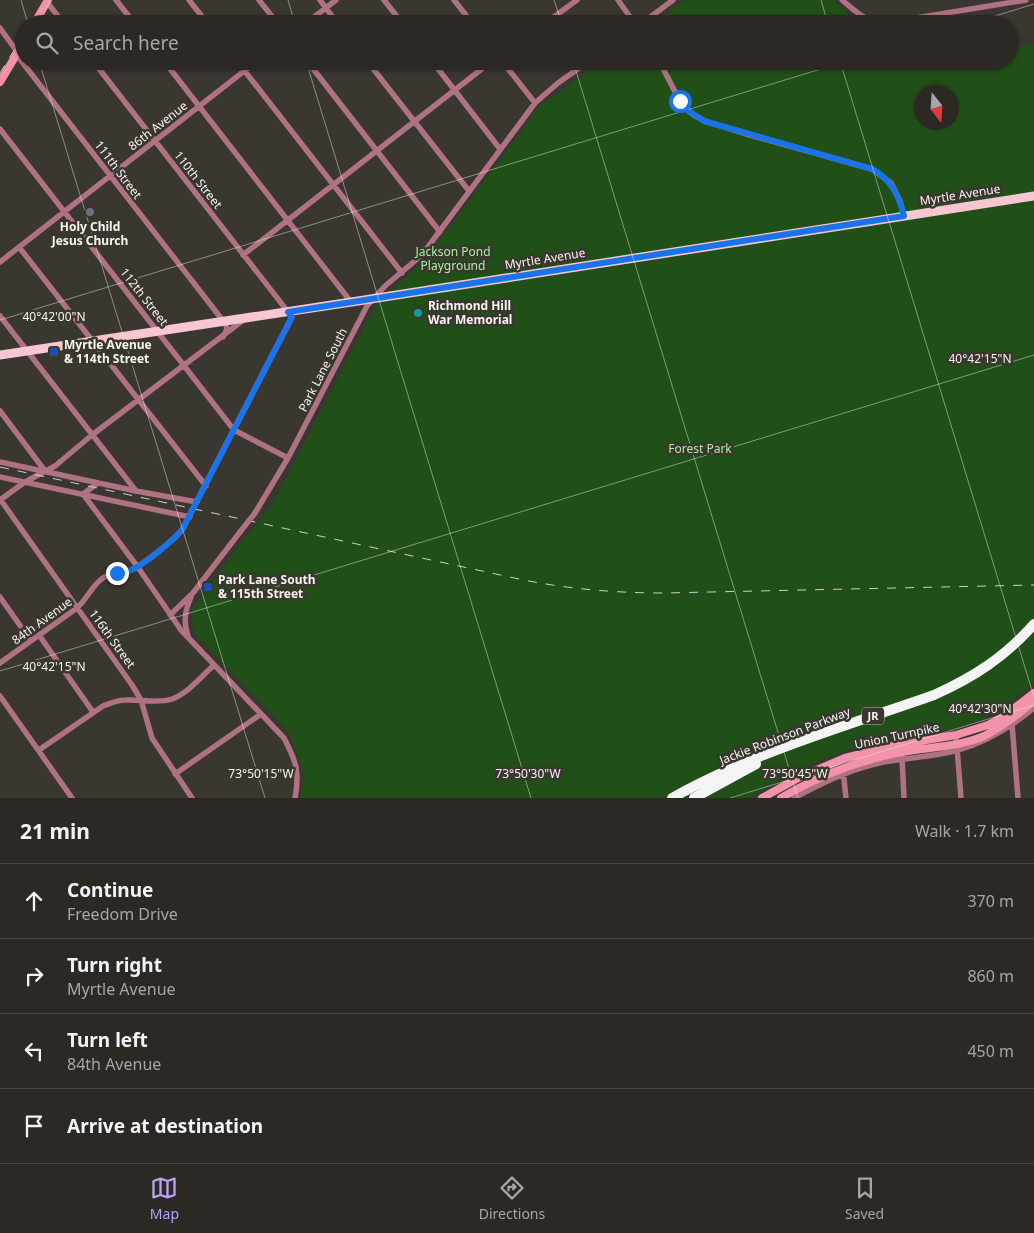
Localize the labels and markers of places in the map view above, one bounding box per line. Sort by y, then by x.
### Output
marker: Holy Child Jesus Church [84,206,96,218]
place label: Holy Child Jesus Church [51,218,128,249]
place label: Richmond Hill War Memorial [428,297,512,328]
marker: Richmond Hill War Memorial [412,307,424,319]
place label: Myrtle Avenue & 114th Street [64,336,152,367]
marker: Myrtle Avenue & 114th Street [48,346,60,358]
place label: Park Lane South & 115th Street [218,571,315,602]
marker: Park Lane South & 115th Street [202,581,214,593]

